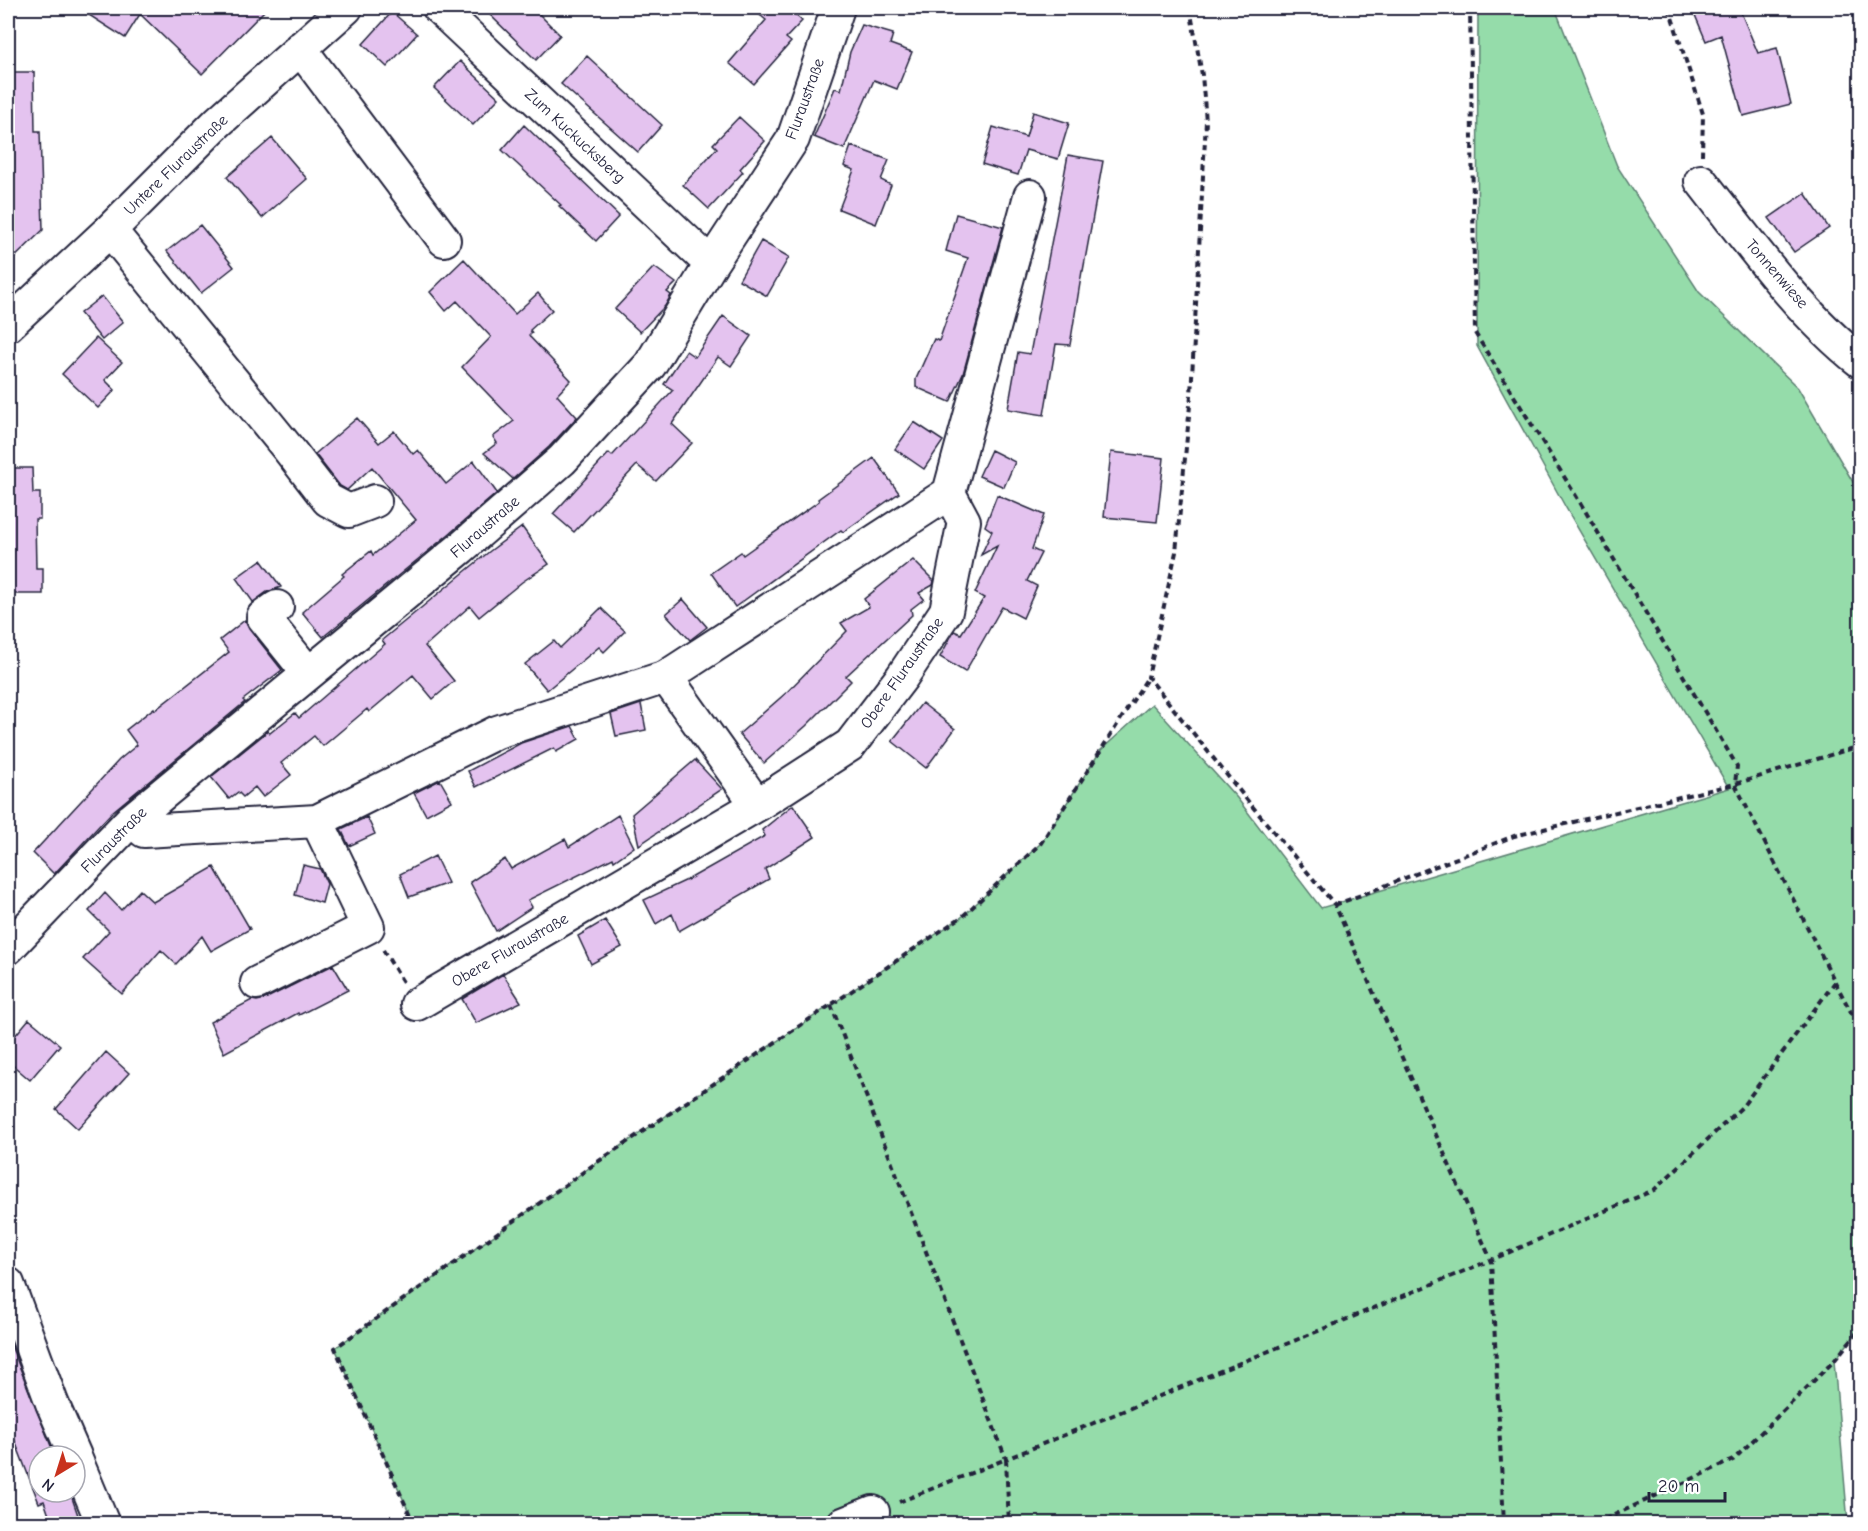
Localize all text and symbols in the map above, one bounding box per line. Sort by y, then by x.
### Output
street label: Fluraustraße [782,56,828,142]
street label: Zum Kuckucksberg [521,85,629,187]
street label: Untere Fluraustraße [121,111,231,219]
street label: Tonnenwiese [1742,236,1812,312]
street label: Fluraustraße [447,492,523,562]
street label: Obere Fluraustraße [857,614,947,732]
street label: Fluraustraße [77,803,151,877]
street label: Obere Fluraustraße [448,909,572,991]
north arrow [27,1444,87,1504]
scale bar [1649,1465,1726,1503]
text: N [39,1475,58,1495]
text: 20 m [1658,1476,1699,1497]

